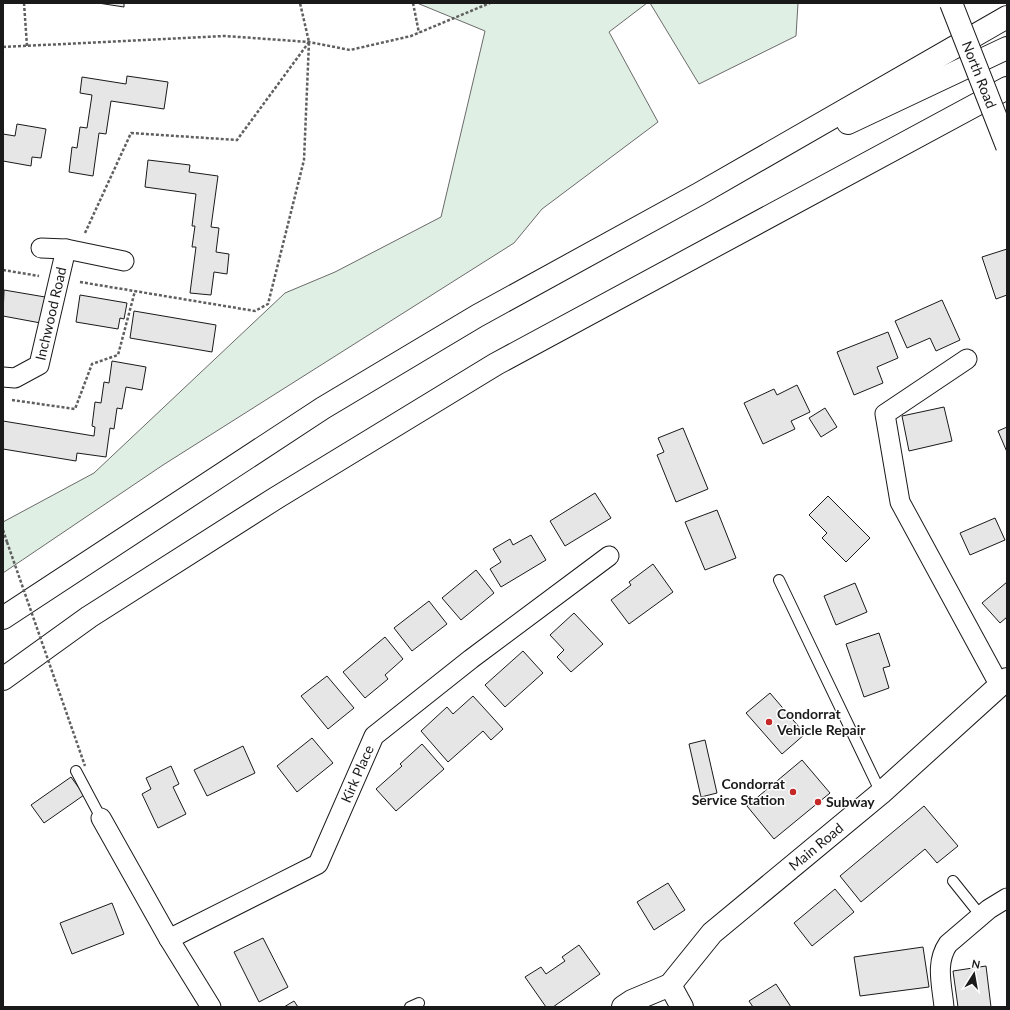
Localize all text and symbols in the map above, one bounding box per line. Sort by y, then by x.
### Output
street label: North Road [959,38,1000,111]
street label: Inchwood Road [31,265,70,362]
place label: Condorrat Vehicle Repair [776,705,866,738]
marker: Condorrat Vehicle Repair [764,717,774,727]
street label: Kirk Place [337,742,377,805]
place label: Condorrat Service Station [692,775,786,808]
marker: Condorrat Service Station [788,787,798,797]
place label: Subway [826,793,875,810]
marker: Subway [813,797,823,807]
street label: Main Road [785,819,846,874]
north arrow [954,954,994,994]
text: N [971,957,981,971]

